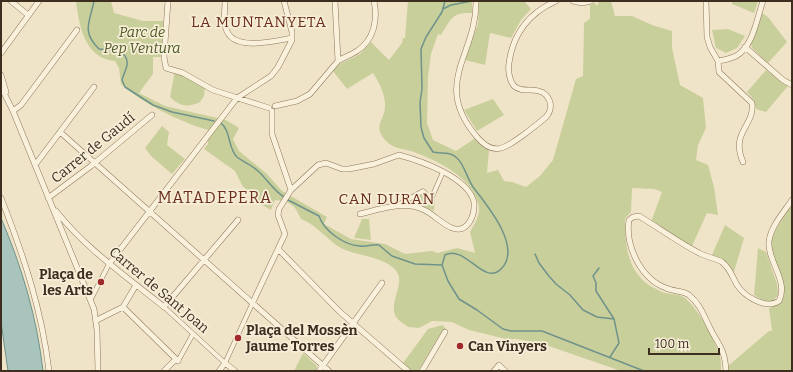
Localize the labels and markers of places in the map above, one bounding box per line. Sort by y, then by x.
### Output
place label: Plaça de les Arts [39,266,93,299]
marker: Plaça de les Arts [96,277,106,287]
place label: Plaça del Mossèn Jaume Torres [245,322,358,355]
marker: Plaça del Mossèn Jaume Torres [233,333,243,343]
place label: Can Vinyers [468,338,547,355]
marker: Can Vinyers [455,341,465,351]

